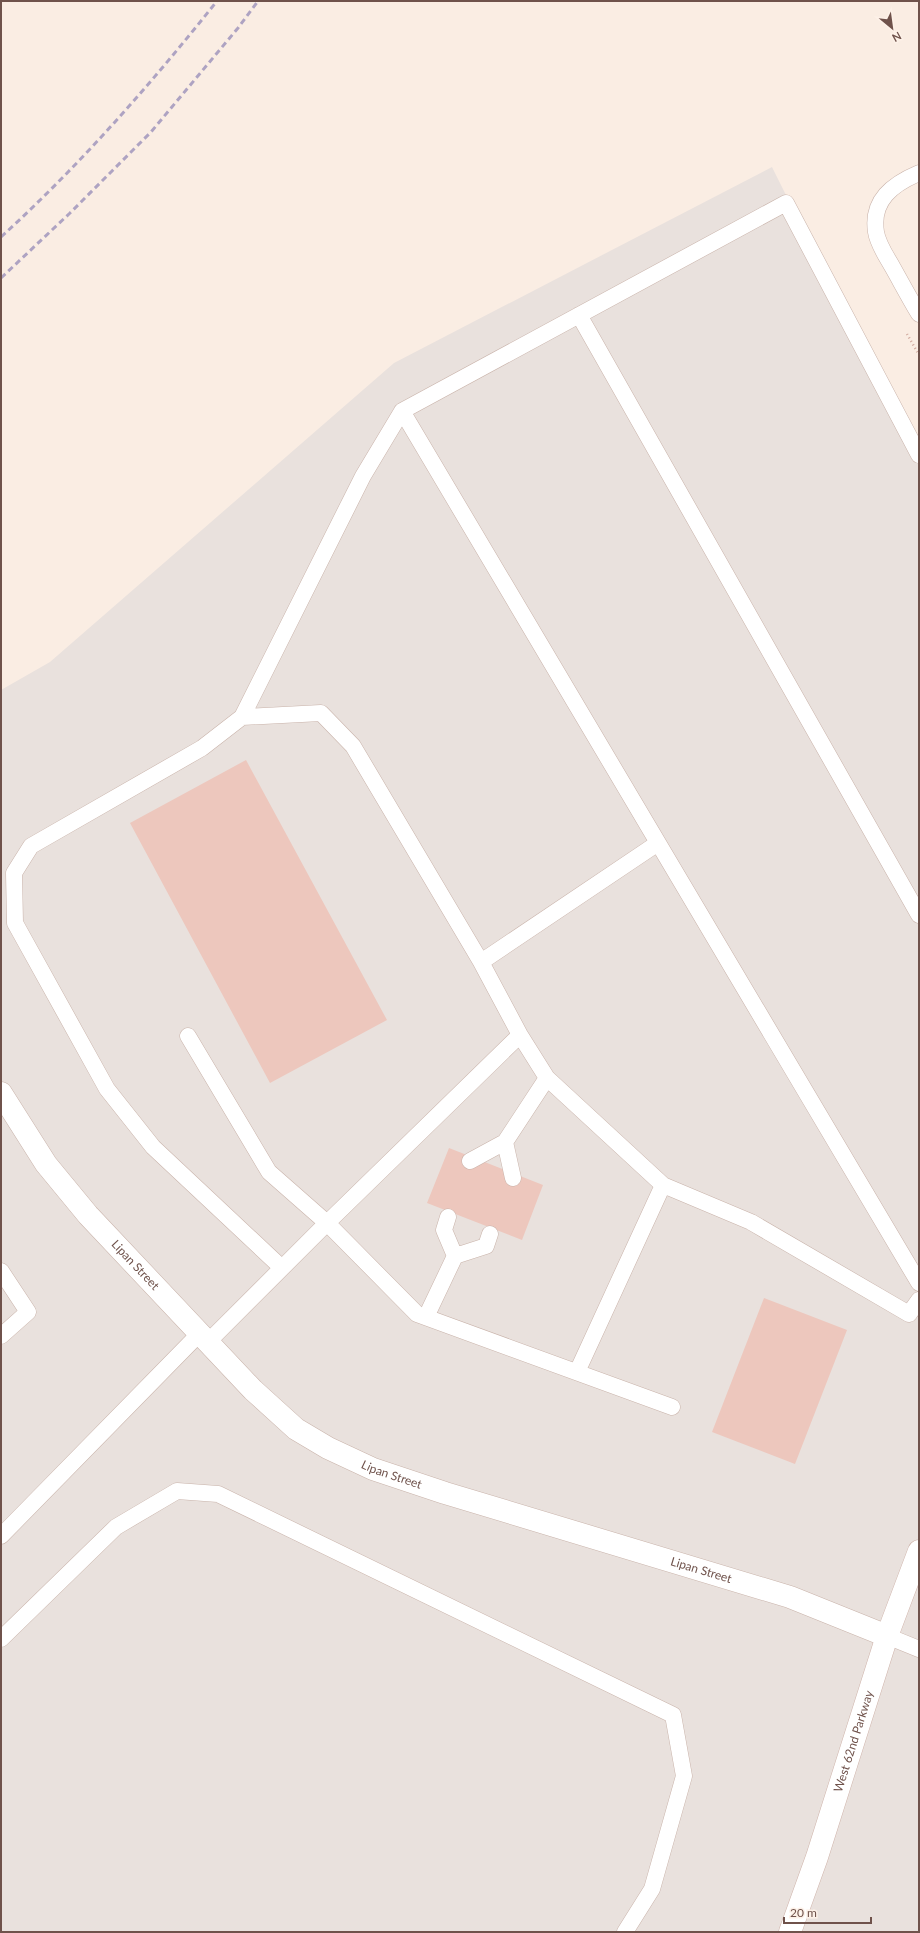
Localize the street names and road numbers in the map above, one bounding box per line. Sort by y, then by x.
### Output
street label: Lipan Street [108,1237,163,1293]
street label: Lipan Street [359,1457,425,1492]
street label: Lipan Street [669,1553,734,1586]
street label: West 62nd Parkway [830,1688,877,1794]

